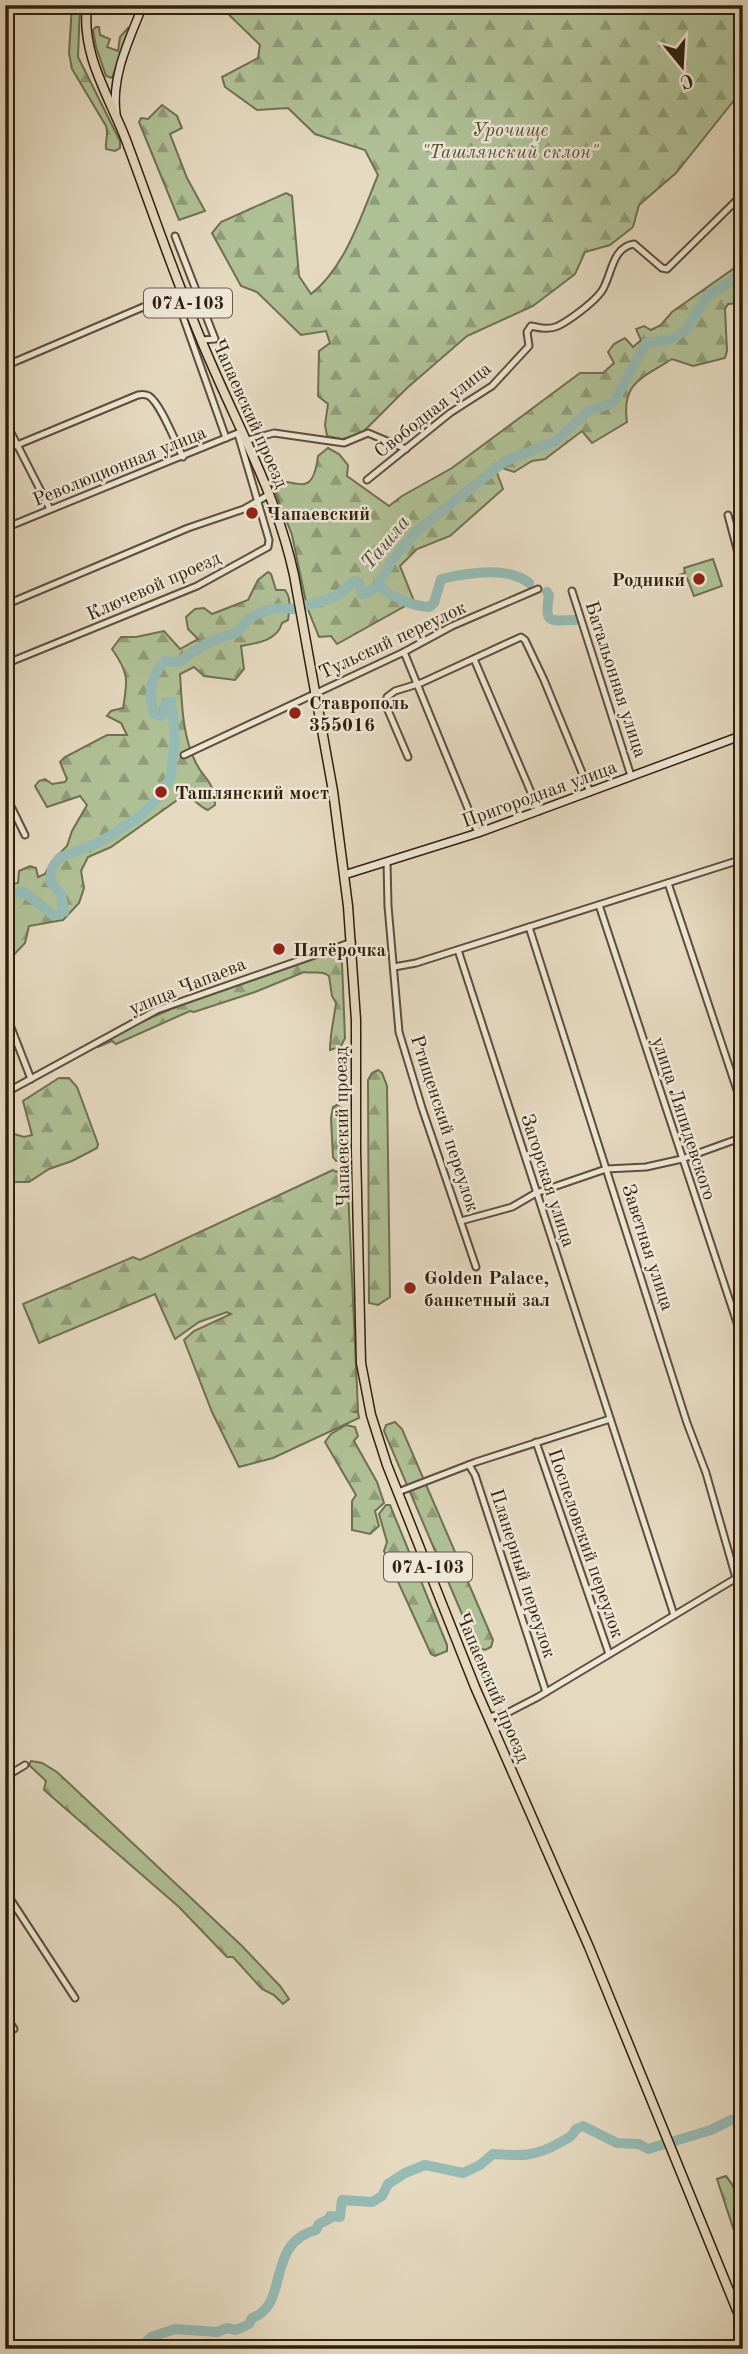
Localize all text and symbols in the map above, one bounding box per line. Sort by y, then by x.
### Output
north arrow [646,32,716,102]
text: С [678,69,695,91]
park label: Урочище "Ташлянский склон" [422,122,599,163]
road number: 07А-103 [144,288,232,318]
street label: Чапаевский проезд [207,337,290,492]
street label: Свободная улица [372,359,496,462]
street label: Революционная улица [30,424,210,511]
marker: Чапаевский [244,505,260,521]
place label: Чапаевский [266,506,370,525]
water label: Ташла [358,512,415,574]
street label: Ключевой проезд [84,549,224,625]
marker: Родники [691,571,707,587]
place label: Родники [611,572,685,591]
street label: Тульский переулок [317,599,470,684]
street label: Батальонная улица [580,599,649,761]
place label: Ставрополь 355016 [309,695,409,736]
marker: Ставрополь 355016 [287,705,303,721]
street label: Пригородная улица [460,758,620,832]
marker: Ташлянский мост [153,784,169,800]
place label: Ташлянский мост [175,785,329,804]
marker: Пятёрочка [271,941,287,957]
place label: Пятёрочка [293,942,387,961]
street label: улица Чапаева [127,955,250,1019]
street label: Ртищенский переулок [406,1033,481,1215]
street label: улица Ляпидевского [647,1035,718,1203]
street label: Чапаевский проезд [333,1046,354,1207]
street label: Загорская улица [516,1112,577,1250]
street label: Заветная улица [617,1182,676,1314]
place label: Golden Palace, банкетный зал [424,1270,550,1311]
marker: Golden Palace, банкетный зал [402,1280,418,1296]
street label: Поспеловский переулок [543,1447,626,1641]
street label: Планерный переулок [485,1487,558,1661]
road number: 07А-103 [384,1552,472,1582]
street label: Чапаевский проезд [452,1610,532,1766]

